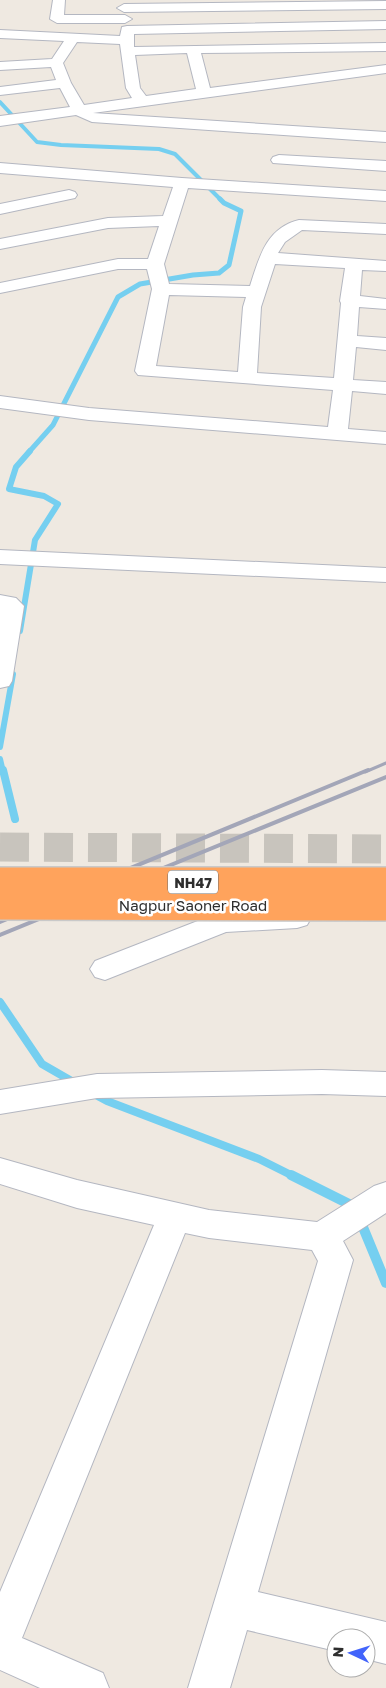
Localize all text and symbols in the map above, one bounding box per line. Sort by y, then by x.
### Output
road number: NH47 [168,870,218,894]
street label: Nagpur Saoner Road [119,896,267,914]
north arrow [326,1628,376,1678]
text: N [329,1646,346,1658]

